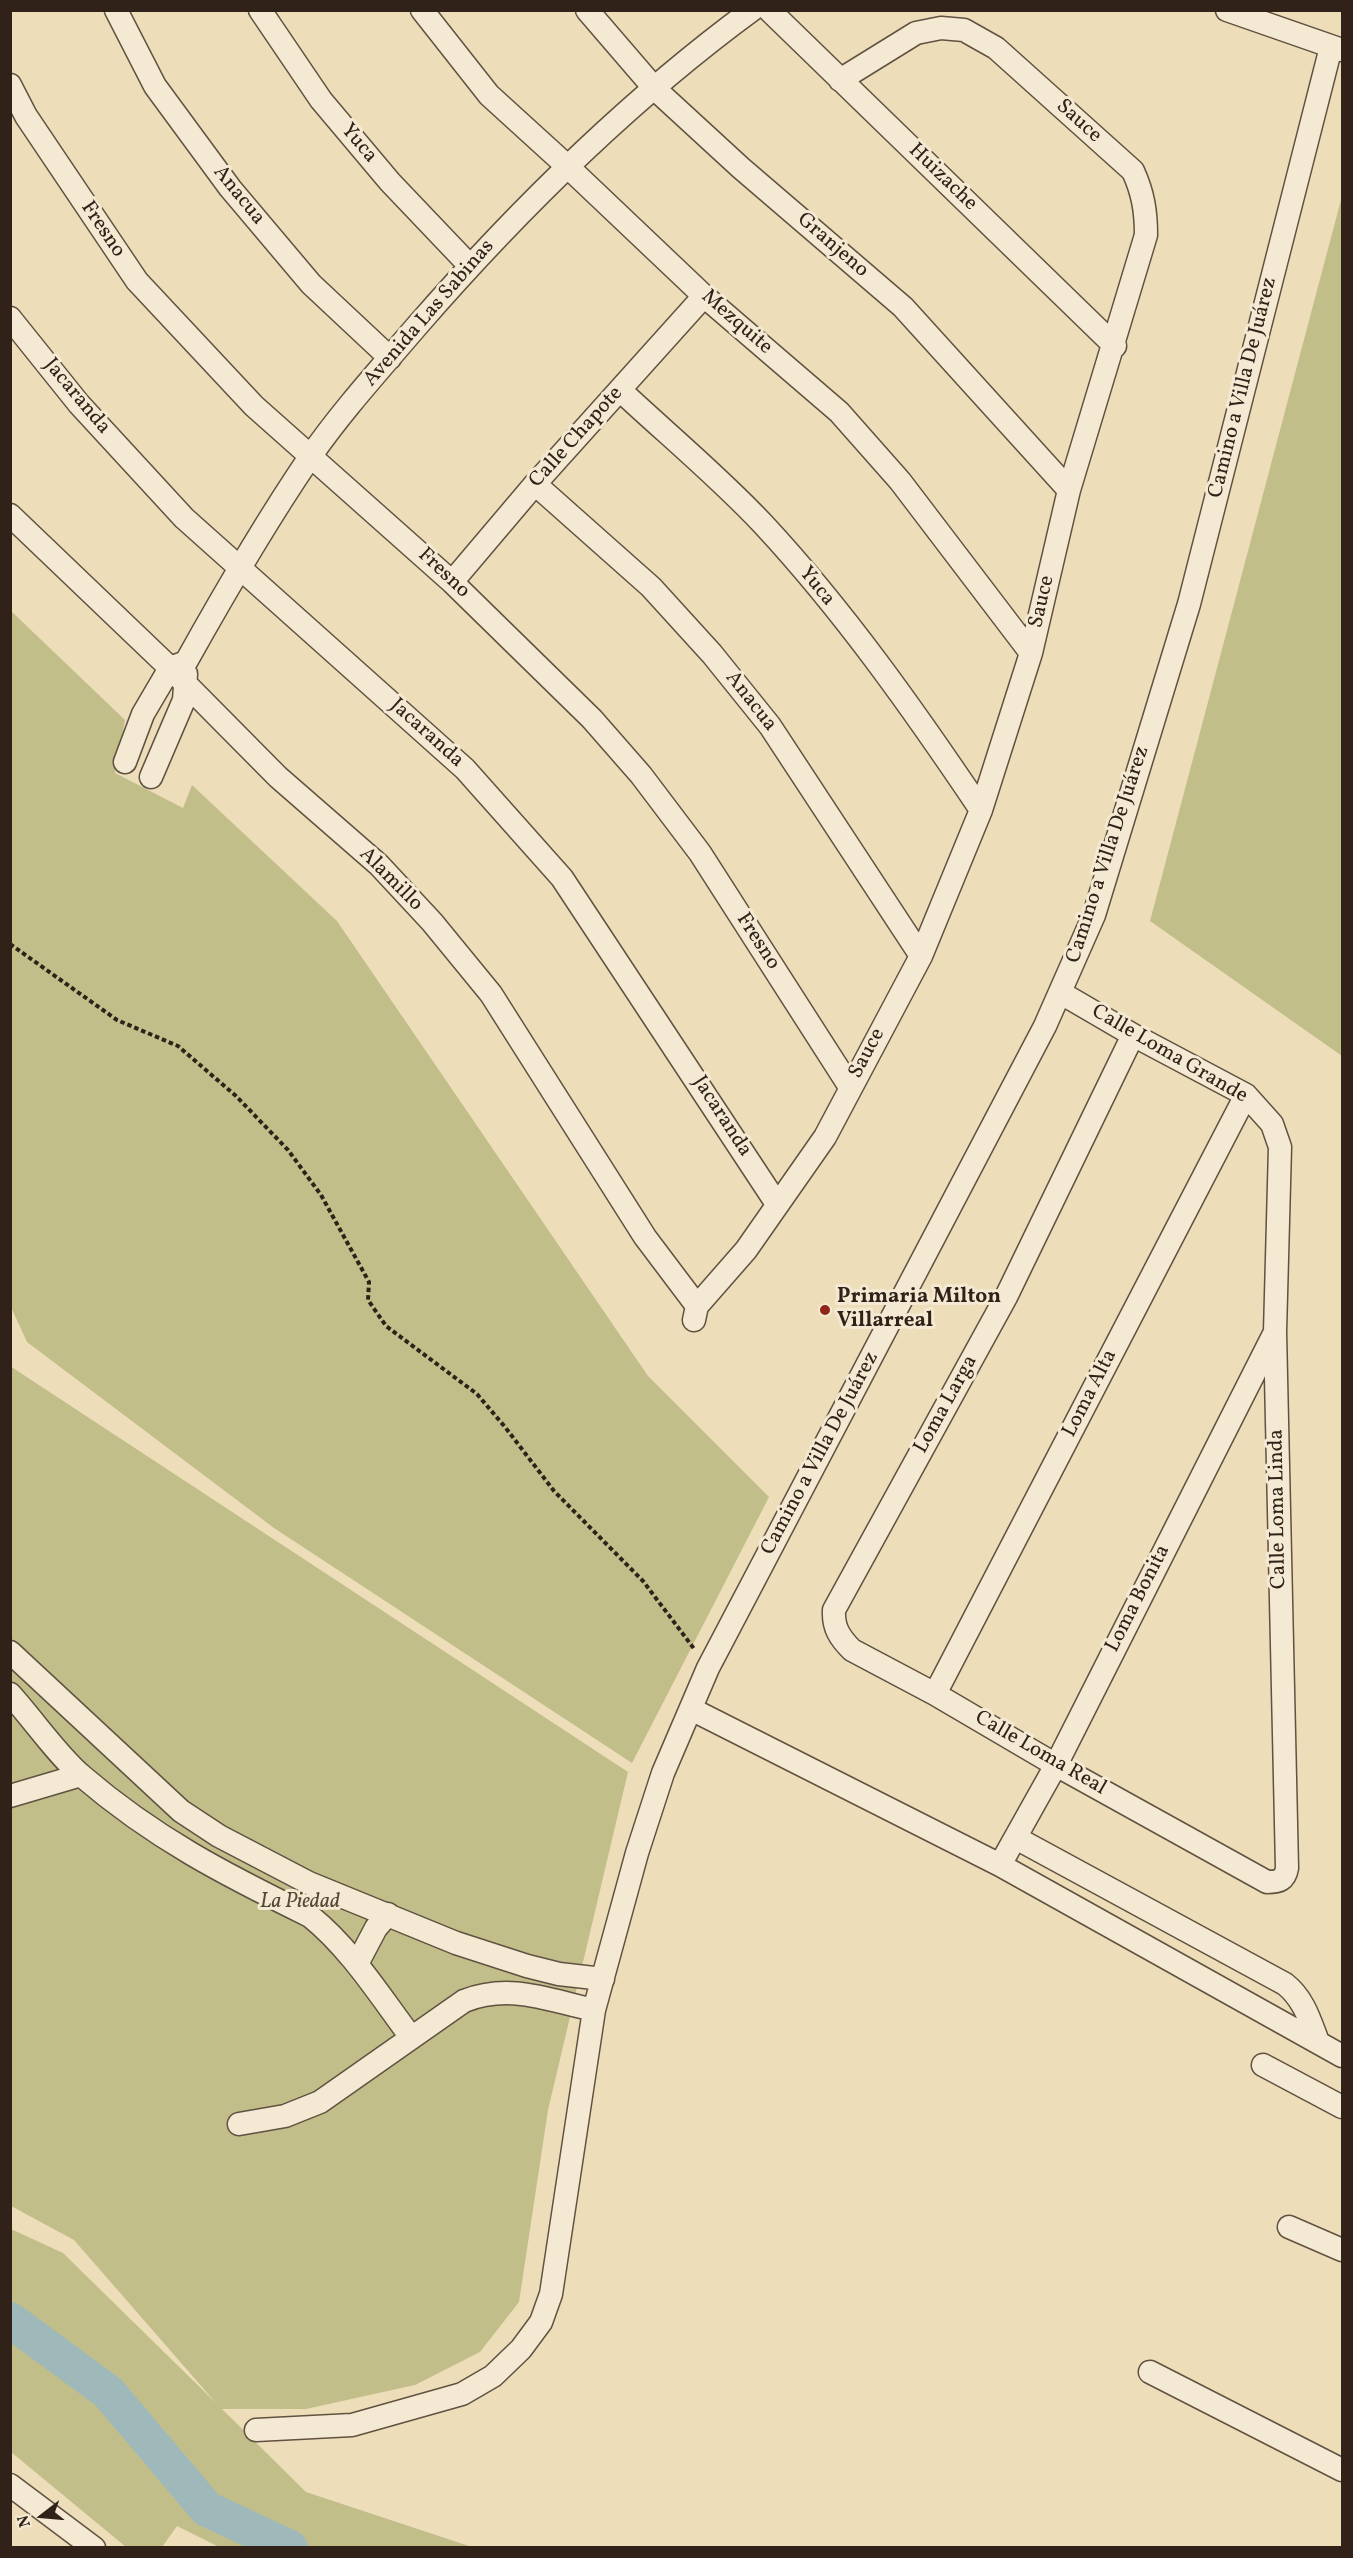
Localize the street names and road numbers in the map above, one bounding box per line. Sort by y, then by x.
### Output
street label: Sauce [1050,95,1106,149]
street label: Yuca [334,119,382,169]
street label: Huizache [902,139,982,217]
street label: Anacua [206,161,270,231]
street label: Fresno [74,197,130,263]
street label: Granjeno [791,208,873,284]
street label: Avenida Las Sabinas [359,235,501,393]
street label: Camino a Villa De Juárez [1204,275,1284,501]
street label: Mezquite [695,285,777,361]
street label: Jacaranda [37,354,115,440]
street label: Calle Chapote [525,382,629,494]
street label: Fresno [412,543,474,605]
street label: Yuca [792,562,840,612]
street label: Sauce [1025,573,1061,631]
street label: Anacua [719,667,781,737]
street label: Jacaranda [384,694,468,774]
street label: Camino a Villa De Juárez [1062,743,1156,967]
street label: Alamillo [353,843,427,917]
street label: Fresno [729,909,785,975]
street label: Calle Loma Grande [1086,1000,1252,1110]
street label: Sauce [844,1025,892,1083]
street label: Jacaranda [686,1072,756,1162]
street label: Loma Alta [1058,1346,1124,1442]
street label: Camino a Villa De Juárez [757,1348,885,1560]
street label: Loma Larga [910,1351,984,1459]
street label: Calle Loma Linda [1265,1429,1293,1589]
street label: Loma Bonita [1101,1541,1177,1657]
street label: Calle Loma Real [970,1706,1110,1802]

